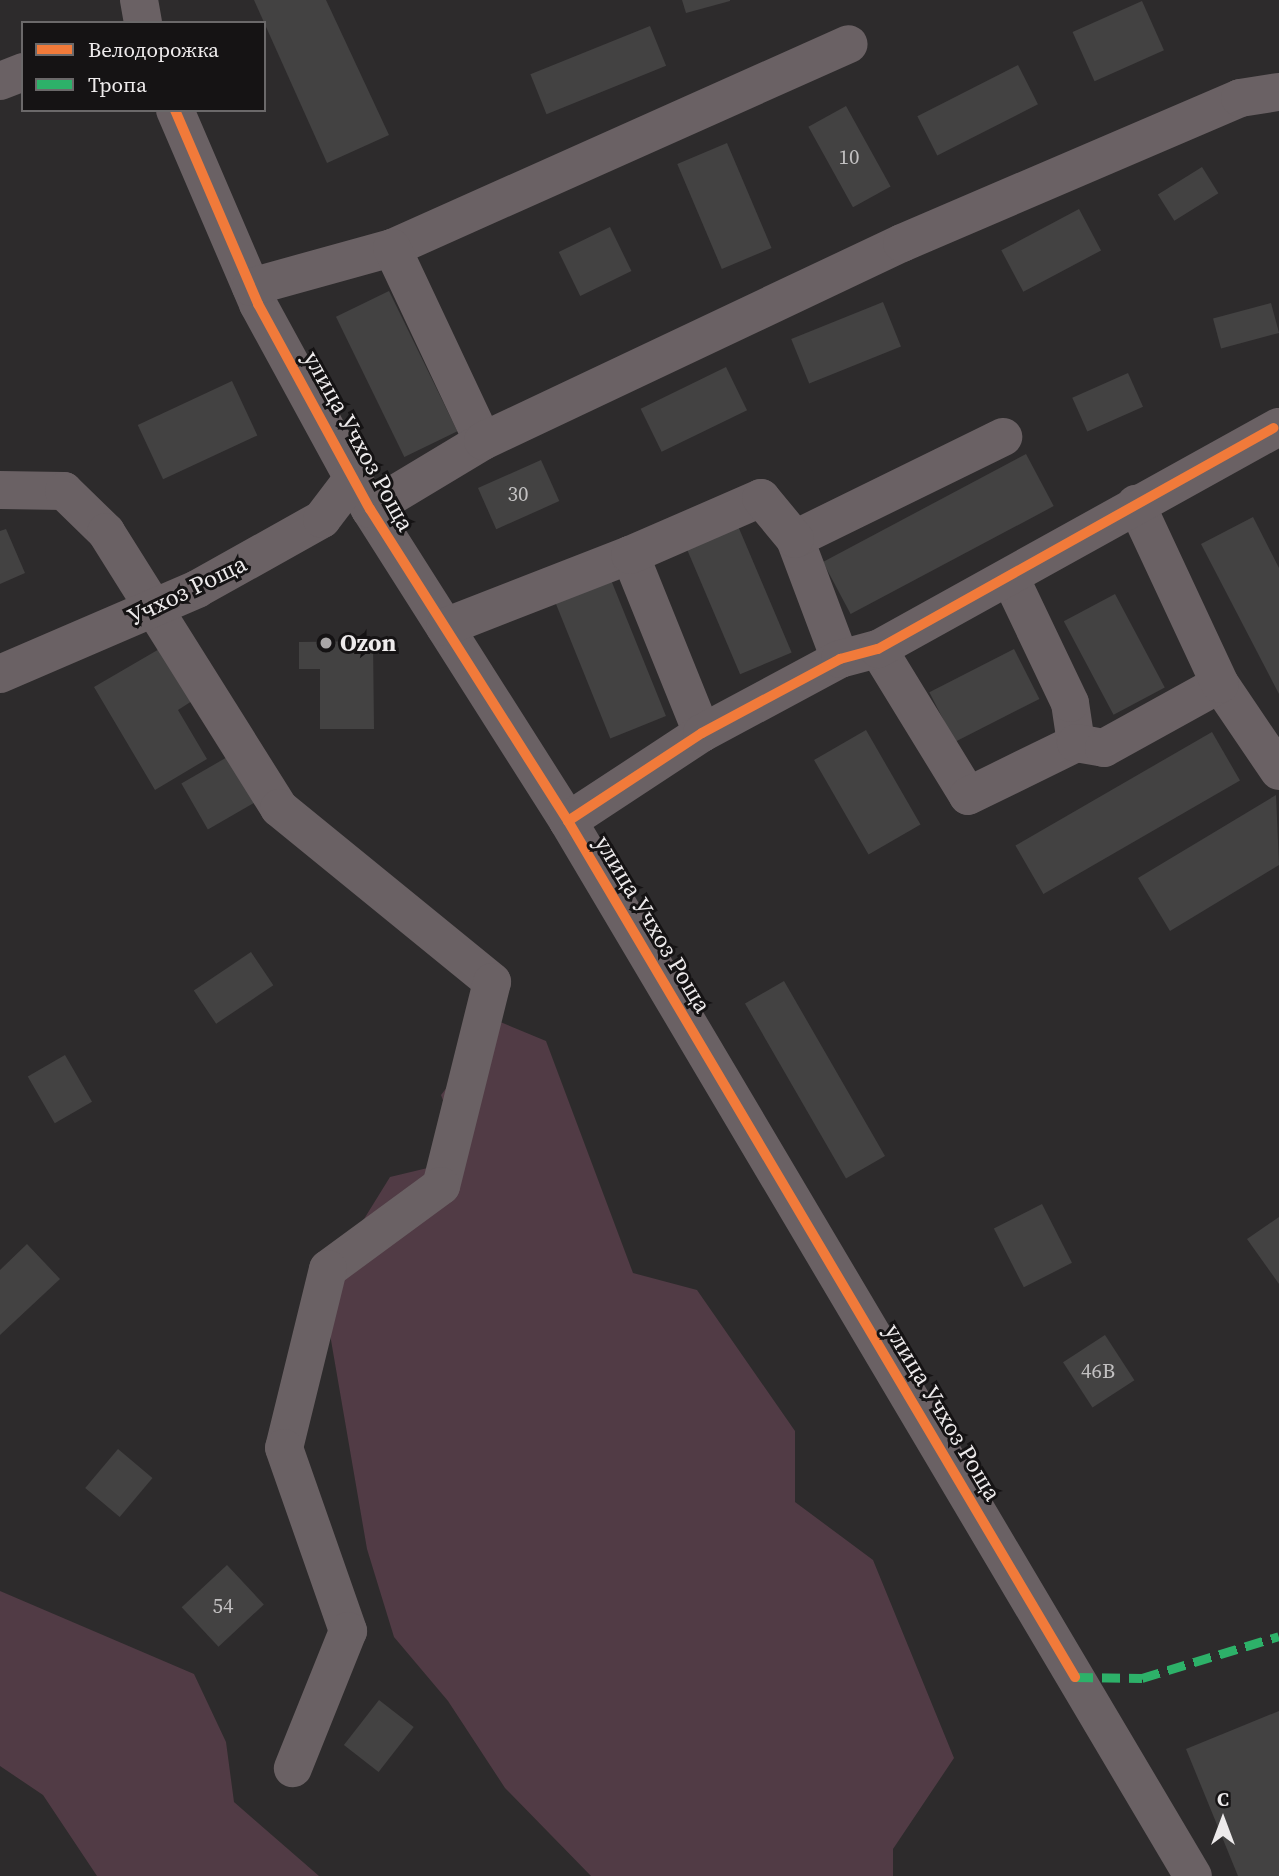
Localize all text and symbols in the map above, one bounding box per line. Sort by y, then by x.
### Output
legend [21,21,266,112]
text: Велодорожка [88,35,219,64]
text: Тропа [88,70,147,99]
house number: 10 [839,144,859,170]
street label: улица Учхоз Роща [297,346,421,536]
house number: 30 [508,481,528,507]
street label: Учхоз Роща [123,549,251,631]
place label: Ozon [340,629,396,657]
marker: Ozon [318,635,334,651]
street label: улица Учхоз Роща [589,830,717,1018]
street label: улица Учхоз Роща [879,1318,1007,1506]
house number: 46В [1081,1358,1115,1384]
house number: 54 [213,1593,233,1619]
north arrow [1188,1785,1258,1855]
text: С [1217,1786,1229,1812]

